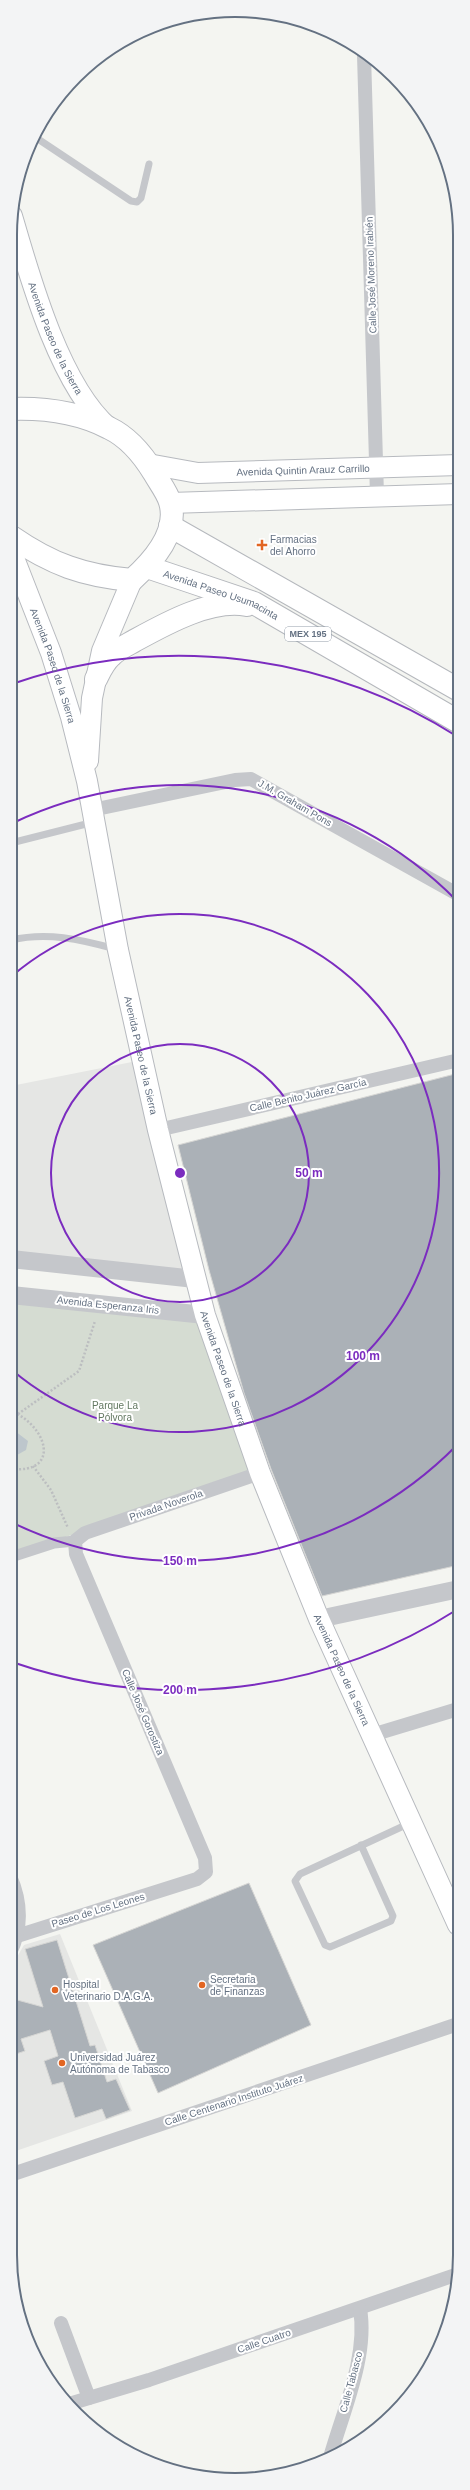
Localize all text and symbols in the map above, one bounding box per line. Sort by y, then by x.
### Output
street label: Calle José Moreno Irabién [363,216,379,334]
street label: Avenida Paseo de la Sierra [27,281,85,397]
street label: Avenida Quintin Arauz Carrillo [236,462,370,477]
place label: Farmacias del Ahorro [270,534,317,557]
marker: Farmacias del Ahorro [257,540,267,550]
street label: Avenida Paseo Usumacinta [162,567,281,622]
street label: Avenida Paseo de la Sierra [28,606,78,725]
road number: MEX 195 [285,627,331,641]
street label: J.M. Graham Pons [256,777,334,829]
street label: Avenida Paseo de la Sierra [123,995,160,1116]
street label: Calle Benito Juárez García [249,1076,368,1114]
centre of rings [173,1166,187,1180]
text: 50 m [295,1166,323,1180]
street label: Avenida Esperanza Iris [56,1294,160,1316]
street label: Avenida Paseo de la Sierra [199,1310,249,1428]
text: 100 m [346,1349,380,1363]
park label: Parque La Pólvora [92,1400,139,1423]
street label: Privada Noverola [128,1487,204,1523]
text: 150 m [163,1554,197,1568]
street label: Avenida Paseo de la Sierra [312,1613,372,1728]
street label: Calle José Gorostiza [120,1667,166,1757]
text: 200 m [163,1683,197,1697]
street label: Paseo de Los Leones [50,1891,146,1929]
place label: Secretaria de Finanzas [210,1974,264,1997]
place label: Hospital Veterinario D.A.G.A. [63,1979,153,2002]
marker: Secretaria de Finanzas [197,1980,207,1990]
marker: Hospital Veterinario D.A.G.A. [50,1985,60,1995]
place label: Universidad Juárez Autónoma de Tabasco [70,2052,170,2075]
marker: Universidad Juárez Autónoma de Tabasco [57,2058,67,2068]
street label: Calle Centenario Instituto Juárez [163,2072,305,2128]
street label: Calle Cuatro [236,2327,292,2355]
street label: Calle Tabasco [338,2350,365,2414]

